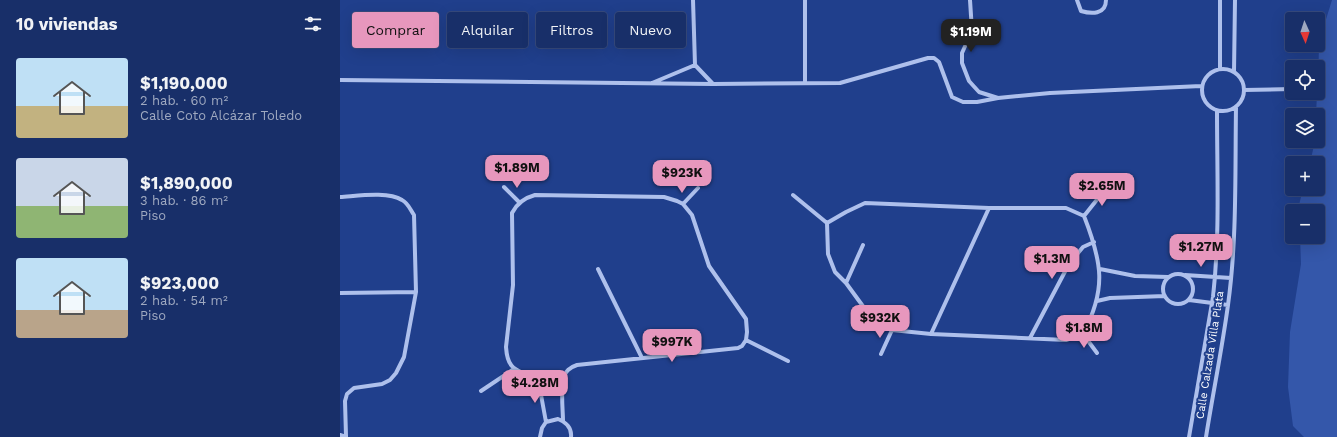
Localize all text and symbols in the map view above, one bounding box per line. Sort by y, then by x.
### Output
chip: Comprar [352,12,439,48]
chip: Alquilar [447,12,528,48]
chip: Filtros [536,12,607,48]
chip: Nuevo [615,12,686,48]
north arrow [1285,12,1325,52]
map controls [1285,12,1325,244]
icon: filters [302,13,324,35]
text: 10 viviendas [16,14,118,34]
pin: $1.19M [938,19,1004,53]
text: $1.19M [950,24,992,39]
button: locate [1285,60,1325,100]
text: $1,190,000 [140,73,228,93]
icon: home [48,74,96,122]
text: 2 hab. · 60 m² [140,93,228,108]
text: Calle Coto Alcázar Toledo [140,108,302,123]
button: layers [1285,108,1325,148]
pin: $1.89M [484,155,550,189]
button: + [1285,156,1325,196]
text: $1.89M [494,160,540,175]
pin: $923K [654,160,710,194]
text: $923K [662,165,702,180]
text: $1,890,000 [140,173,233,193]
pin: $2.65M [1069,173,1135,207]
icon: home [48,174,96,222]
text: $2.65M [1078,178,1126,193]
text: 3 hab. · 86 m² [140,193,228,208]
button: − [1285,204,1325,244]
text: Piso [140,208,166,223]
pin: $1.27M [1168,234,1234,268]
text: $1.27M [1179,239,1223,254]
pin: $1.3M [1024,246,1080,280]
text: $1.3M [1033,251,1071,266]
text: $923,000 [140,273,219,293]
icon: home [48,274,96,322]
street label: Calle Calzada Villa Plata [1193,290,1227,420]
text: 2 hab. · 54 m² [140,293,228,308]
pin: $932K [852,305,908,339]
text: Piso [140,308,166,323]
text: $932K [860,310,900,325]
pin: $1.8M [1056,315,1112,349]
text: $1.8M [1065,320,1103,335]
pin: $997K [644,329,700,363]
text: $997K [652,334,692,349]
pin: $4.28M [502,370,568,404]
text: $4.28M [511,375,559,390]

